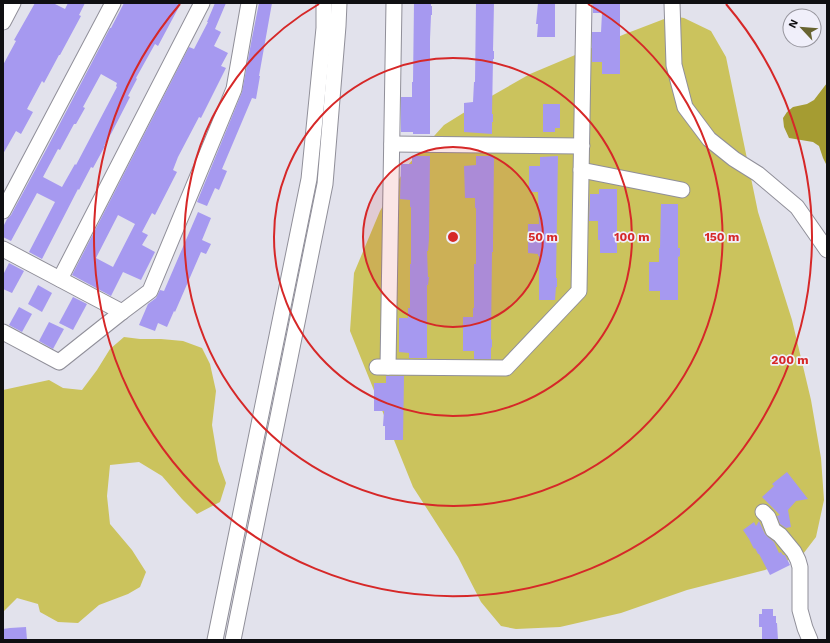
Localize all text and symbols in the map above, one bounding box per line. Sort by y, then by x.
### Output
north arrow [782,8,822,48]
text: N [786,17,801,30]
centre of rings [446,230,460,244]
text: 50 m [528,230,558,244]
text: 100 m [614,230,650,244]
text: 150 m [705,230,739,244]
text: 200 m [771,353,809,367]

